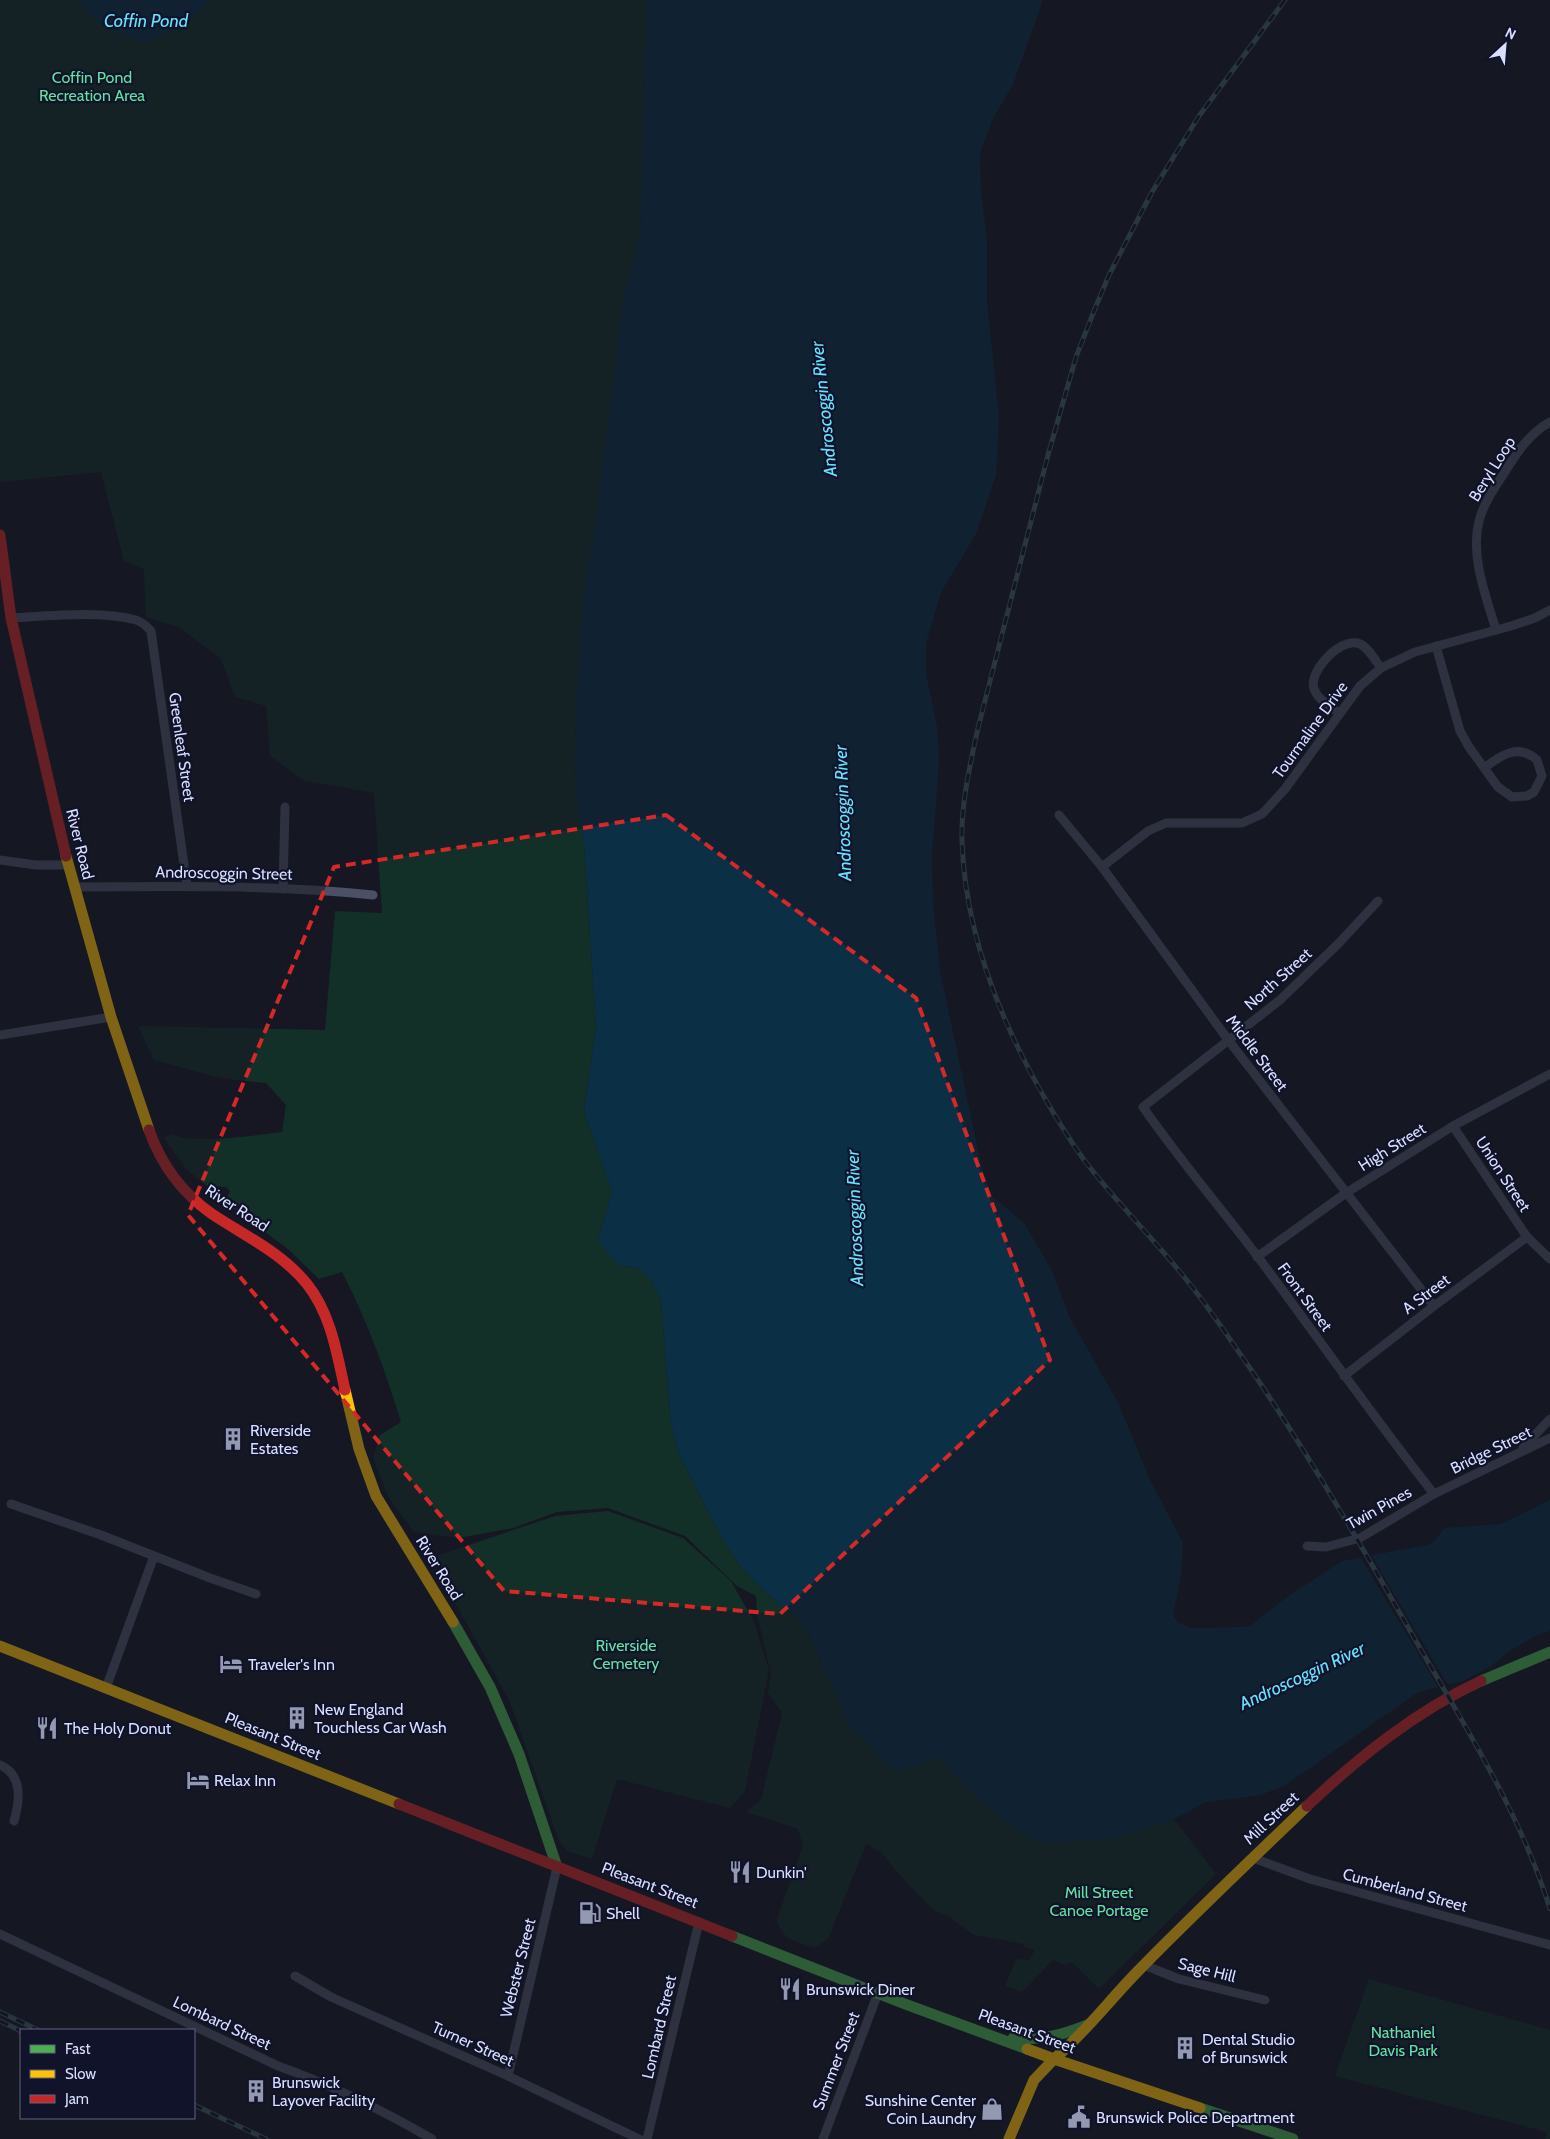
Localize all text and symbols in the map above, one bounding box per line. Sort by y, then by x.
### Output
water label: Coffin Pond [104,10,189,32]
north arrow [1480,20,1530,70]
text: N [1502,23,1519,44]
park label: Coffin Pond Recreation Area [39,68,145,105]
water label: Androscoggin River [806,339,842,479]
street label: Beryl Loop [1465,433,1519,505]
street label: Tourmaline Drive [1269,678,1351,782]
street label: Greenleaf Street [165,691,199,804]
water label: Androscoggin River [830,743,856,882]
street label: River Road [62,807,98,881]
street label: Androscoggin Street [155,862,293,884]
street label: North Street [1241,944,1316,1014]
street label: Middle Street [1222,1011,1292,1095]
street label: High Street [1355,1119,1430,1175]
street label: Union Street [1472,1133,1535,1216]
water label: Androscoggin River [842,1148,868,1287]
street label: River Road [202,1180,272,1236]
street label: Front Street [1274,1259,1337,1336]
street label: A Street [1398,1270,1454,1318]
place label: Riverside Estates [250,1421,311,1458]
street label: Bridge Street [1447,1422,1535,1478]
building icon: Riverside Estates [220,1426,246,1452]
street label: Twin Pines [1343,1482,1415,1534]
street label: River Road [412,1532,466,1604]
park label: Riverside Cemetery [593,1636,659,1673]
water label: Androscoggin River [1235,1637,1370,1715]
hotel icon: Traveler's Inn [218,1651,244,1677]
place label: Traveler's Inn [248,1655,335,1674]
place label: New England Touchless Car Wash [314,1700,447,1737]
building icon: New England Touchless Car Wash [284,1705,310,1731]
street label: Pleasant Street [222,1708,324,1764]
restaurant icon: The Holy Donut [34,1715,60,1741]
place label: The Holy Donut [64,1719,172,1738]
hotel icon: Relax Inn [185,1767,211,1793]
place label: Relax Inn [214,1771,276,1790]
street label: Mill Street [1239,1787,1303,1848]
street label: Pleasant Street [599,1858,702,1912]
restaurant icon: Dunkin' [727,1859,753,1885]
place label: Dunkin' [756,1863,807,1882]
street label: Cumberland Street [1341,1864,1470,1916]
park label: Mill Street Canoe Portage [1049,1883,1149,1920]
fuel station icon: Shell [577,1900,603,1926]
place label: Shell [606,1904,640,1923]
street label: Webster Street [497,1916,540,2020]
street label: Sage Hill [1176,1954,1238,1986]
street label: Lombard Street [638,1973,680,2081]
restaurant icon: Brunswick Diner [777,1976,803,2002]
place label: Brunswick Diner [806,1980,916,1999]
street label: Lombard Street [170,1992,274,2054]
street label: Pleasant Street [976,2005,1079,2058]
street label: Summer Street [809,2009,864,2113]
street label: Turner Street [429,2018,517,2071]
park label: Nathaniel Davis Park [1368,2023,1438,2060]
legend [20,2029,195,2119]
place label: Dental Studio of Brunswick [1202,2030,1295,2067]
building icon: Dental Studio of Brunswick [1172,2035,1198,2061]
text: Fast [65,2040,90,2058]
text: Slow [65,2065,96,2083]
place label: Brunswick Layover Facility [272,2073,375,2110]
building icon: Brunswick Layover Facility [243,2078,269,2104]
text: Jam [64,2090,89,2108]
place label: Sunshine Center Coin Laundry [865,2091,977,2128]
shop icon: Sunshine Center Coin Laundry [979,2096,1005,2122]
public building icon: Brunswick Police Department [1066,2104,1092,2130]
place label: Brunswick Police Department [1096,2108,1295,2127]

